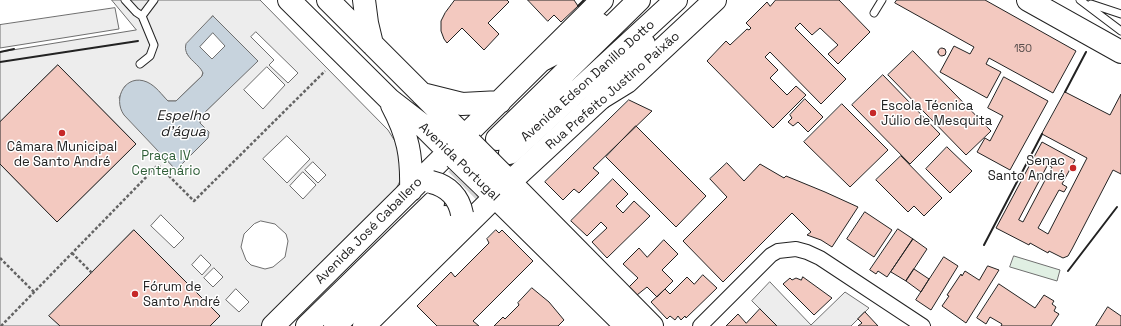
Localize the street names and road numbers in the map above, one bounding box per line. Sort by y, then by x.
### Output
street label: Avenida Edson Danillo Dotto [518,17,658,145]
street label: Rua Prefeito Justino Paixão [543,29,683,153]
street label: Avenida Portugal [415,119,503,205]
street label: Avenida José Caballero [312,174,426,288]

